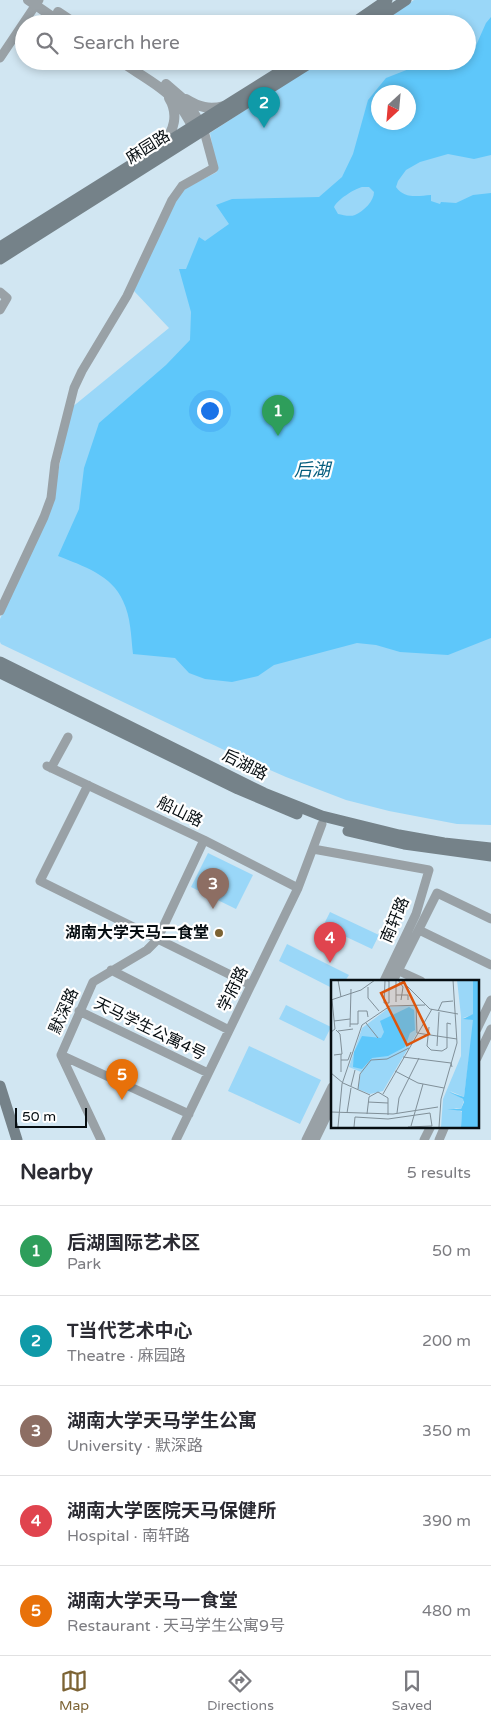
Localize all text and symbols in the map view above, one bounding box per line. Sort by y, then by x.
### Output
search box [15,15,476,70]
icon: search [33,29,61,57]
text: Search here [73,32,180,54]
north arrow [371,85,416,130]
pin: 2 [248,87,280,128]
street label: 麻园路 [122,126,174,168]
pin: 1 [262,395,294,436]
your location [197,398,223,424]
water label: 后湖 [294,459,333,481]
street label: 后湖路 [219,745,271,785]
street label: 船山路 [154,792,206,832]
pin: 3 [197,868,229,909]
street label: 南轩路 [376,894,414,946]
pin: 4 [314,922,346,963]
place label: 湖南大学天马二食堂 [65,923,209,943]
marker: 湖南大学天马二食堂 [213,927,225,939]
street label: 学府路 [213,963,253,1015]
inset map [331,980,478,1128]
street label: 默深路 [45,985,83,1037]
street label: 天马学生公寓4号 [91,993,209,1065]
pin: 5 [106,1059,138,1100]
scale bar [15,1105,88,1128]
text: 50 m [22,1108,56,1125]
text: Nearby [20,1160,93,1185]
text: 5 results [407,1163,471,1183]
text: 后湖国际艺术区 [67,1232,200,1254]
text: 1 [31,1241,41,1261]
text: 50 m [432,1241,471,1261]
text: Park [67,1254,101,1274]
text: T当代艺术中心 [67,1320,193,1342]
text: 2 [31,1331,41,1351]
text: 200 m [422,1331,471,1351]
text: Theatre · 麻园路 [67,1346,186,1366]
text: 湖南大学天马学生公寓 [67,1410,257,1432]
text: 3 [31,1421,41,1441]
text: 350 m [422,1421,471,1441]
text: University · 默深路 [67,1436,203,1456]
text: 湖南大学医院天马保健所 [67,1500,276,1522]
text: 4 [31,1511,41,1531]
text: 390 m [422,1511,471,1531]
text: Hospital · 南轩路 [67,1526,190,1546]
text: 湖南大学天马一食堂 [67,1590,238,1612]
text: 5 [31,1601,41,1621]
text: 480 m [422,1601,471,1621]
text: Restaurant · 天马学生公寓9号 [67,1616,285,1636]
tab: Map [59,1667,89,1714]
tab: Directions [207,1667,274,1714]
tab: Saved [392,1667,432,1714]

